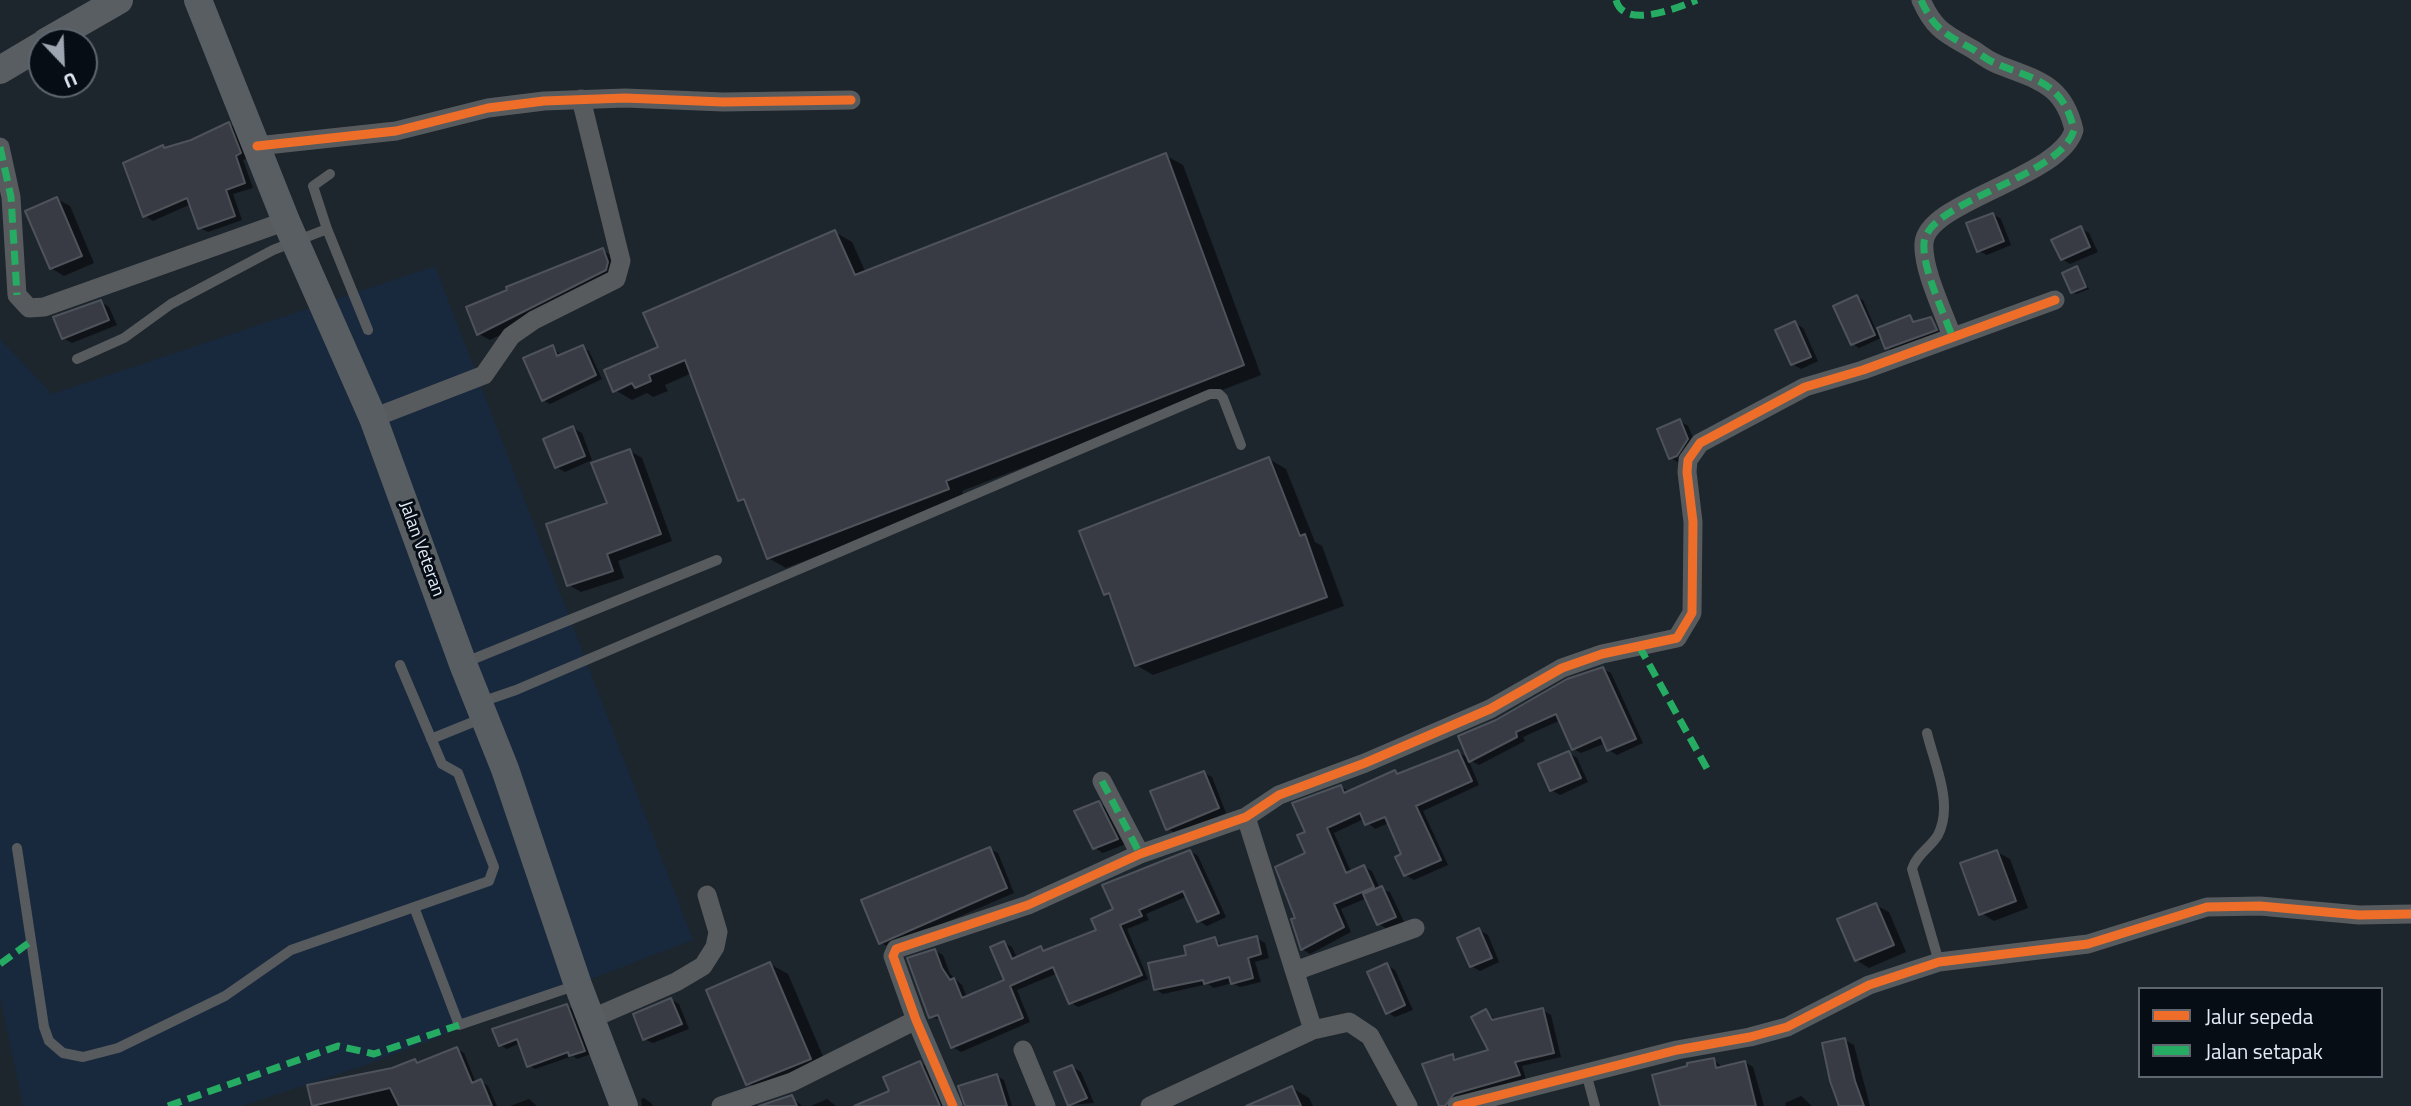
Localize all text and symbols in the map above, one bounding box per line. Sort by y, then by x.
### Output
north arrow [28,28,98,98]
text: U [59,65,82,97]
street label: Jalan Veteran [394,498,448,600]
legend [2138,987,2383,1078]
text: Jalur sepeda [2205,1000,2313,1032]
text: Jalan setapak [2205,1035,2323,1067]

